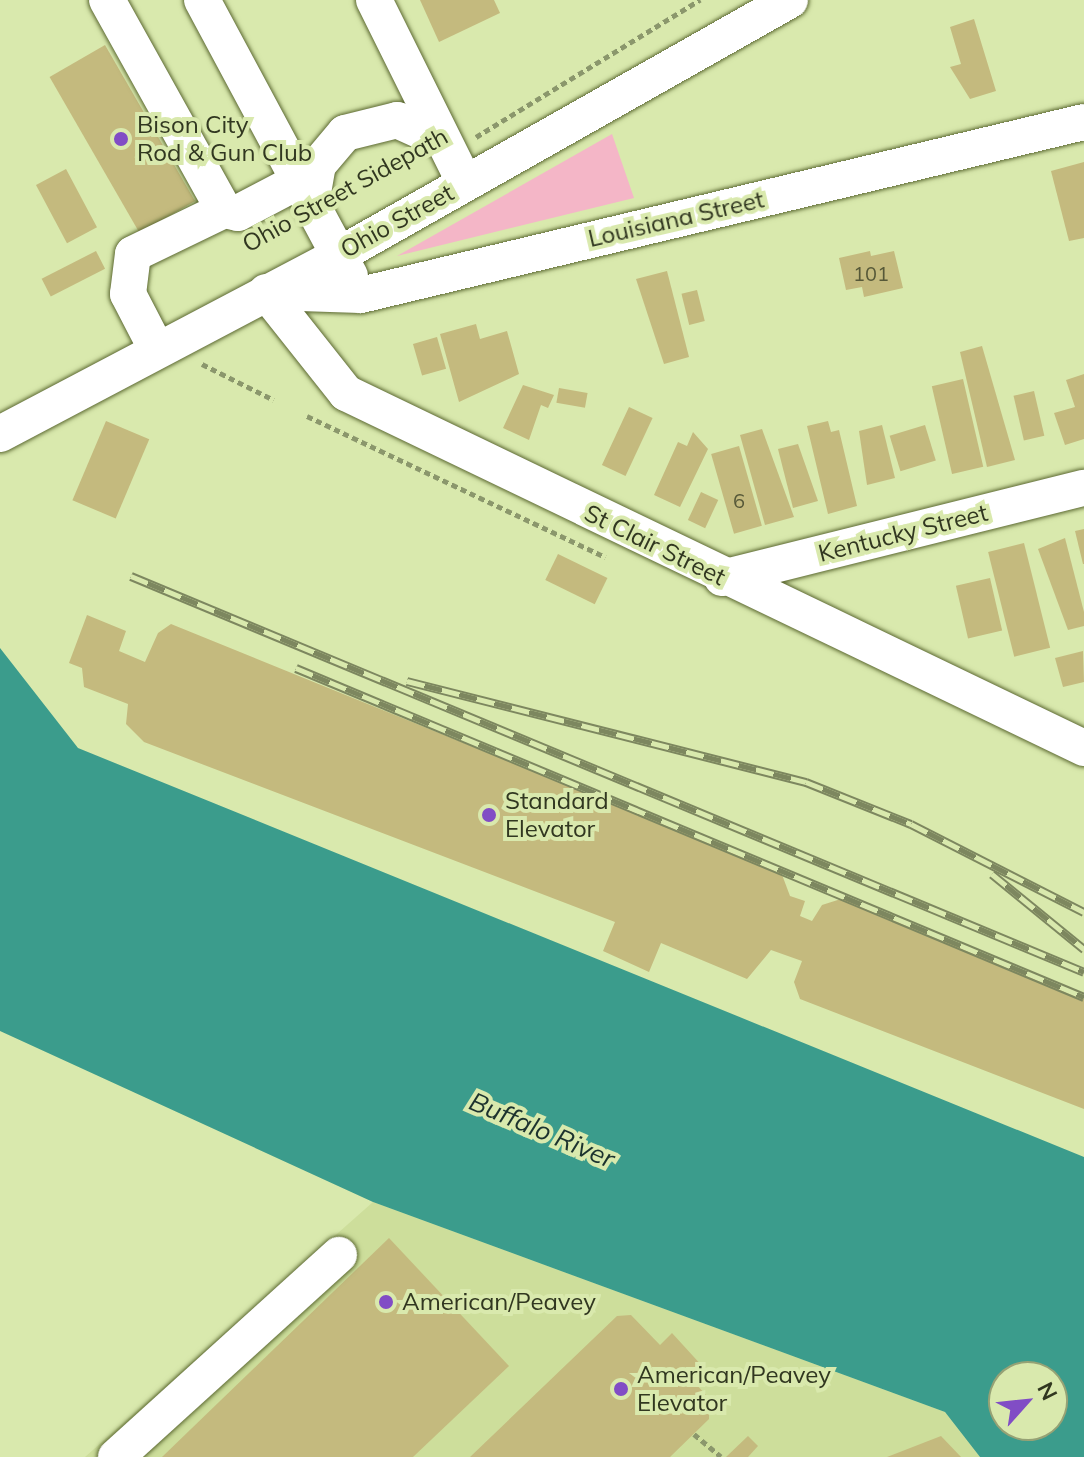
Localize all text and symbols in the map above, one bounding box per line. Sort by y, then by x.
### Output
place label: Bison City Rod & Gun Club [137,111,312,167]
street label: Ohio Street Sidepath [237,122,453,258]
marker: Bison City Rod & Gun Club [112,130,130,148]
street label: Ohio Street [336,178,458,264]
street label: Louisiana Street [585,185,767,253]
house number: 101 [853,261,889,285]
house number: 6 [733,488,745,512]
street label: St Clair Street [580,498,730,592]
street label: Kentucky Street [815,498,991,568]
place label: Standard Elevator [505,787,609,843]
marker: Standard Elevator [480,806,498,824]
water label: Buffalo River [465,1085,619,1175]
place label: American/Peavey [402,1288,596,1316]
marker: American/Peavey [377,1293,395,1311]
place label: American/Peavey Elevator [637,1361,831,1417]
north arrow [988,1361,1068,1441]
text: N [1031,1377,1064,1405]
marker: American/Peavey Elevator [612,1380,630,1398]

